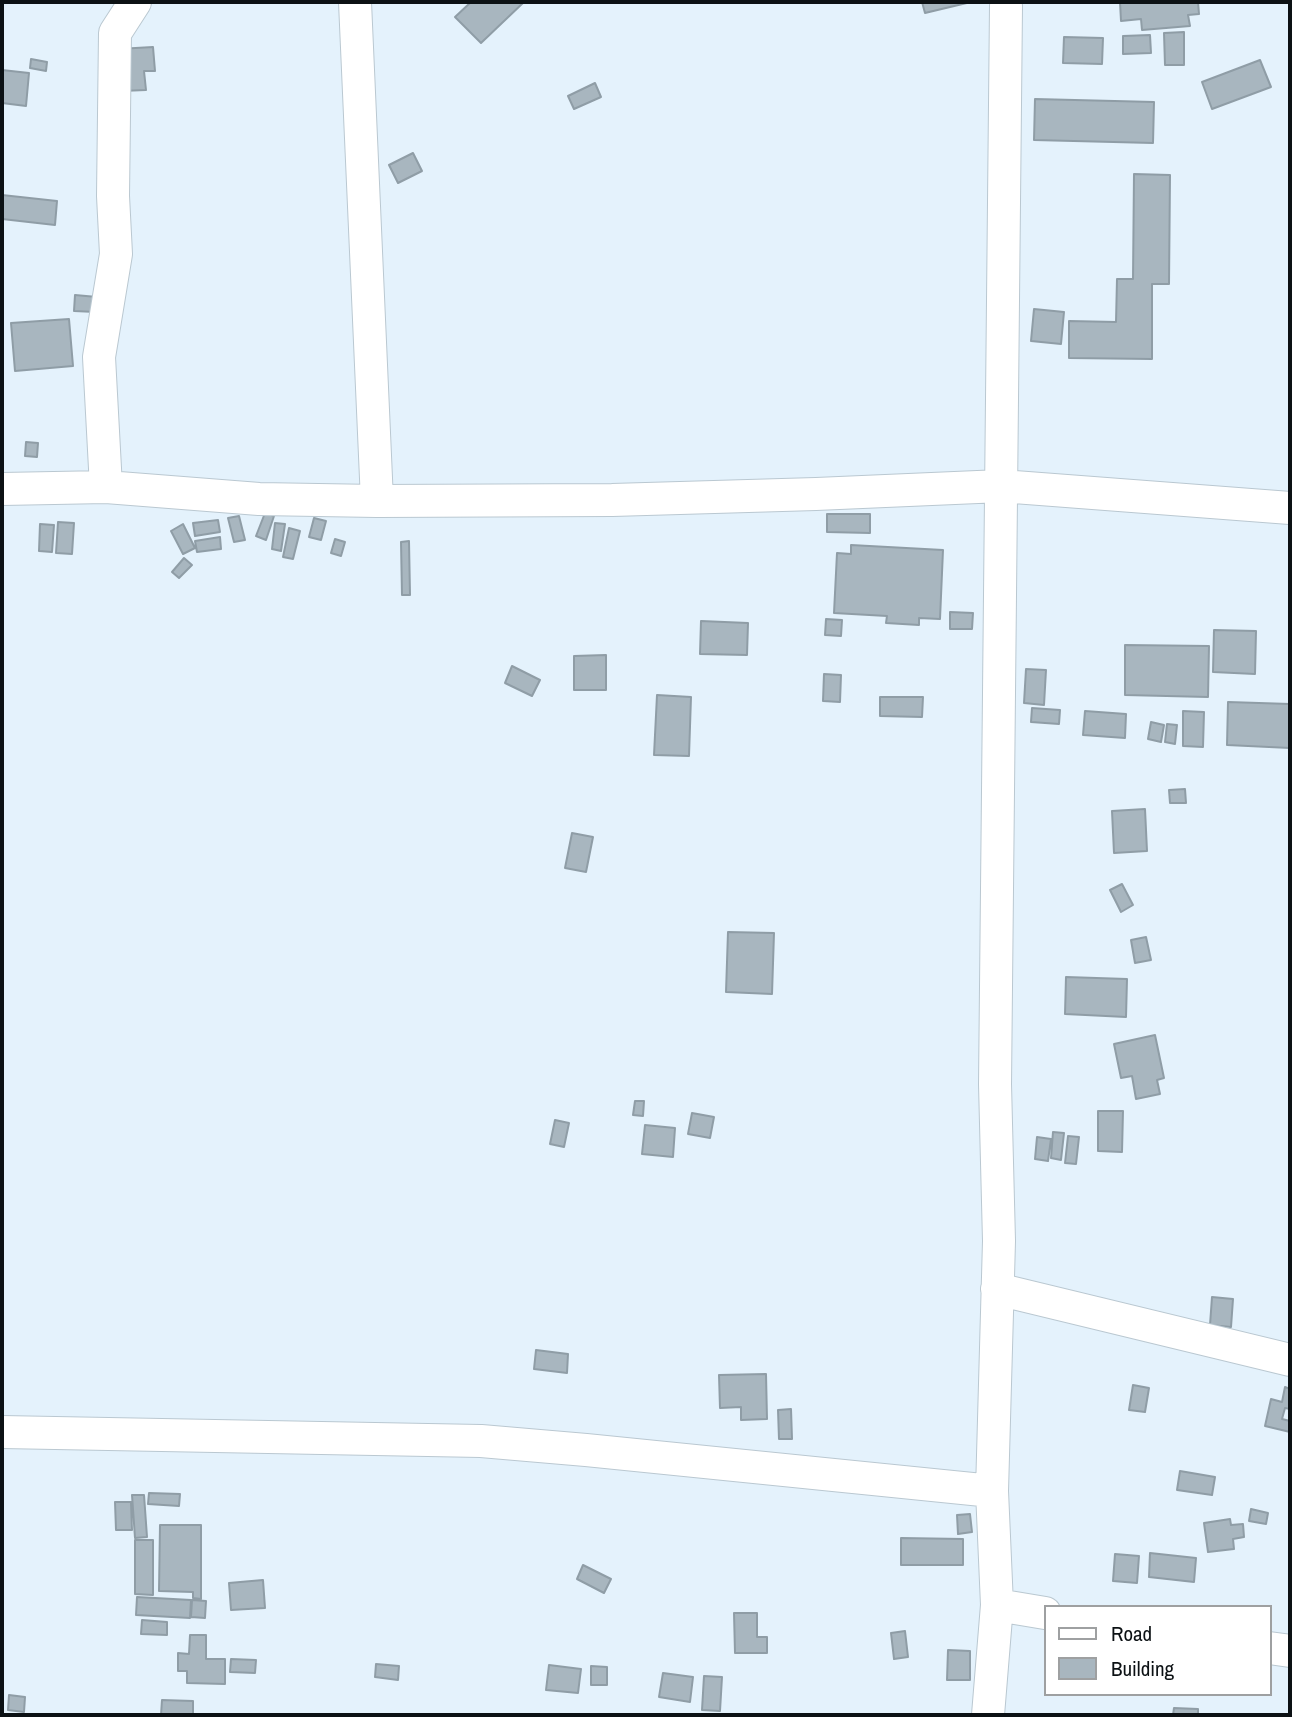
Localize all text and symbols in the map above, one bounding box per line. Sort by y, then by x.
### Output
legend [1044,1605,1271,1696]
text: Road [1111,1619,1152,1648]
text: Building [1111,1654,1174,1683]

